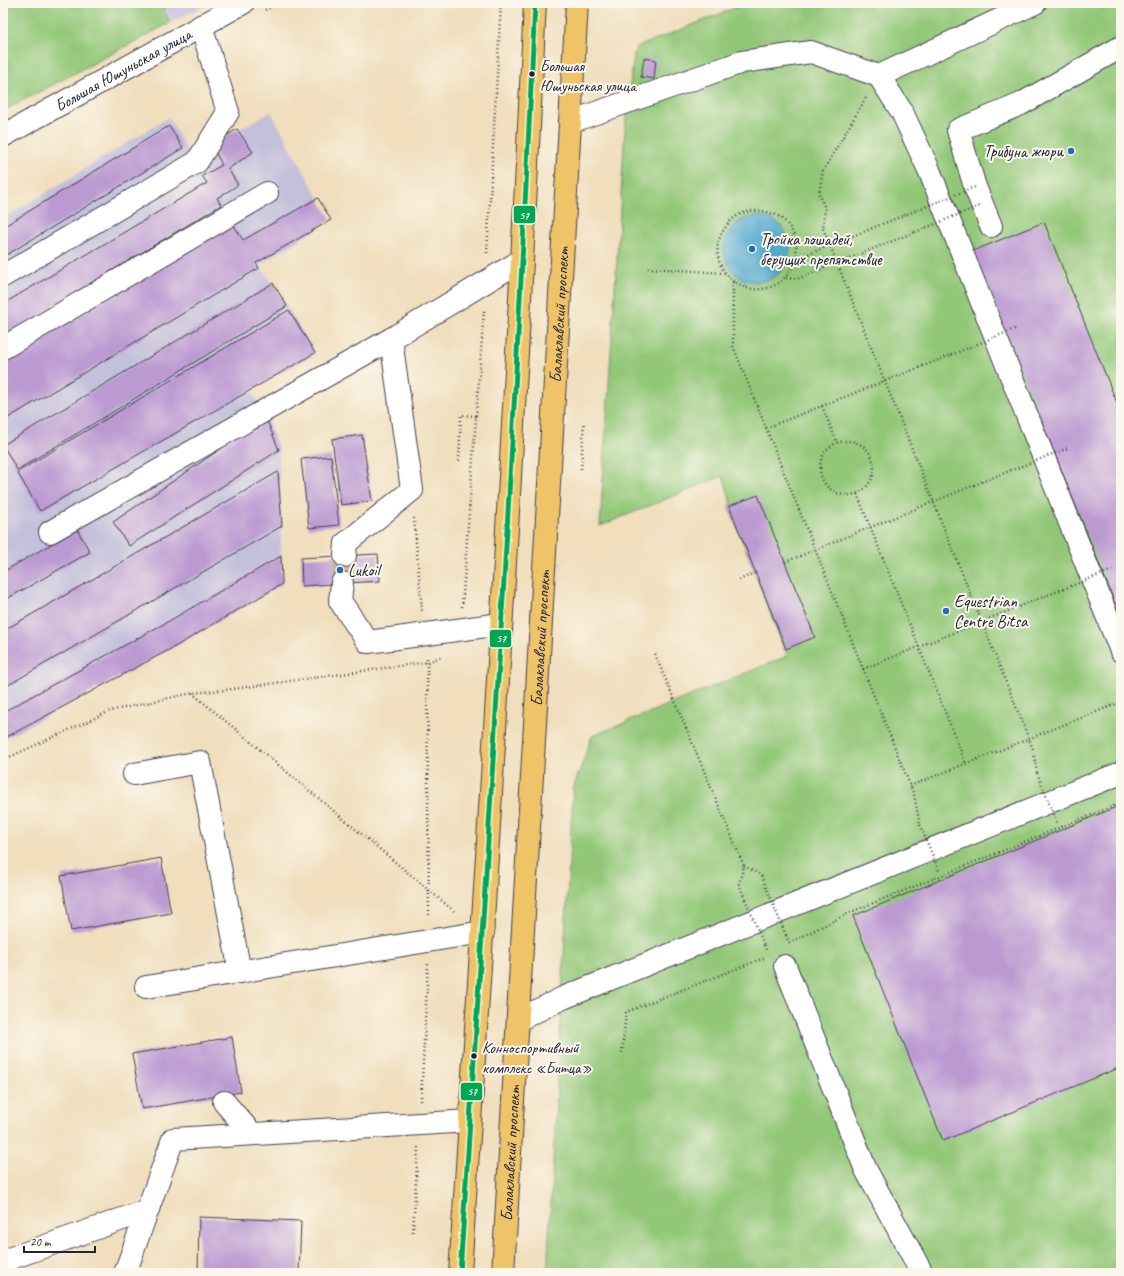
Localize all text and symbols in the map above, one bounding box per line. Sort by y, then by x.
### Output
street label: Большая Юшуньская улица [51,23,197,116]
place label: Большая Юшуньская улица [540,56,637,96]
marker: Большая Юшуньская улица [527,69,537,79]
place label: Трибуна жюри [983,141,1064,162]
marker: Трибуна жюри [1066,146,1076,156]
line badge: 57 [513,205,536,224]
text: 57 [519,208,530,222]
place label: Тройка лошадей, берущих препятствие [760,229,883,270]
marker: Тройка лошадей, берущих препятствие [747,244,757,254]
street label: Балаклавский проспект [545,246,574,383]
place label: Lukoil [348,560,382,581]
marker: Lukoil [335,565,345,575]
street label: Балаклавский проспект [526,569,555,707]
place label: Equestrian Centre Bitsa [954,591,1029,632]
marker: Equestrian Centre Bitsa [941,606,951,616]
line badge: 57 [489,629,512,648]
text: 57 [496,631,507,645]
place label: Конноспортивный комплекс «Битца» [482,1038,592,1078]
marker: Конноспортивный комплекс «Битца» [469,1051,479,1061]
line badge: 57 [460,1082,483,1101]
text: 57 [467,1084,478,1098]
street label: Балаклавский проспект [496,1084,525,1222]
scale bar [24,1228,95,1254]
text: 20 m [30,1234,52,1250]

